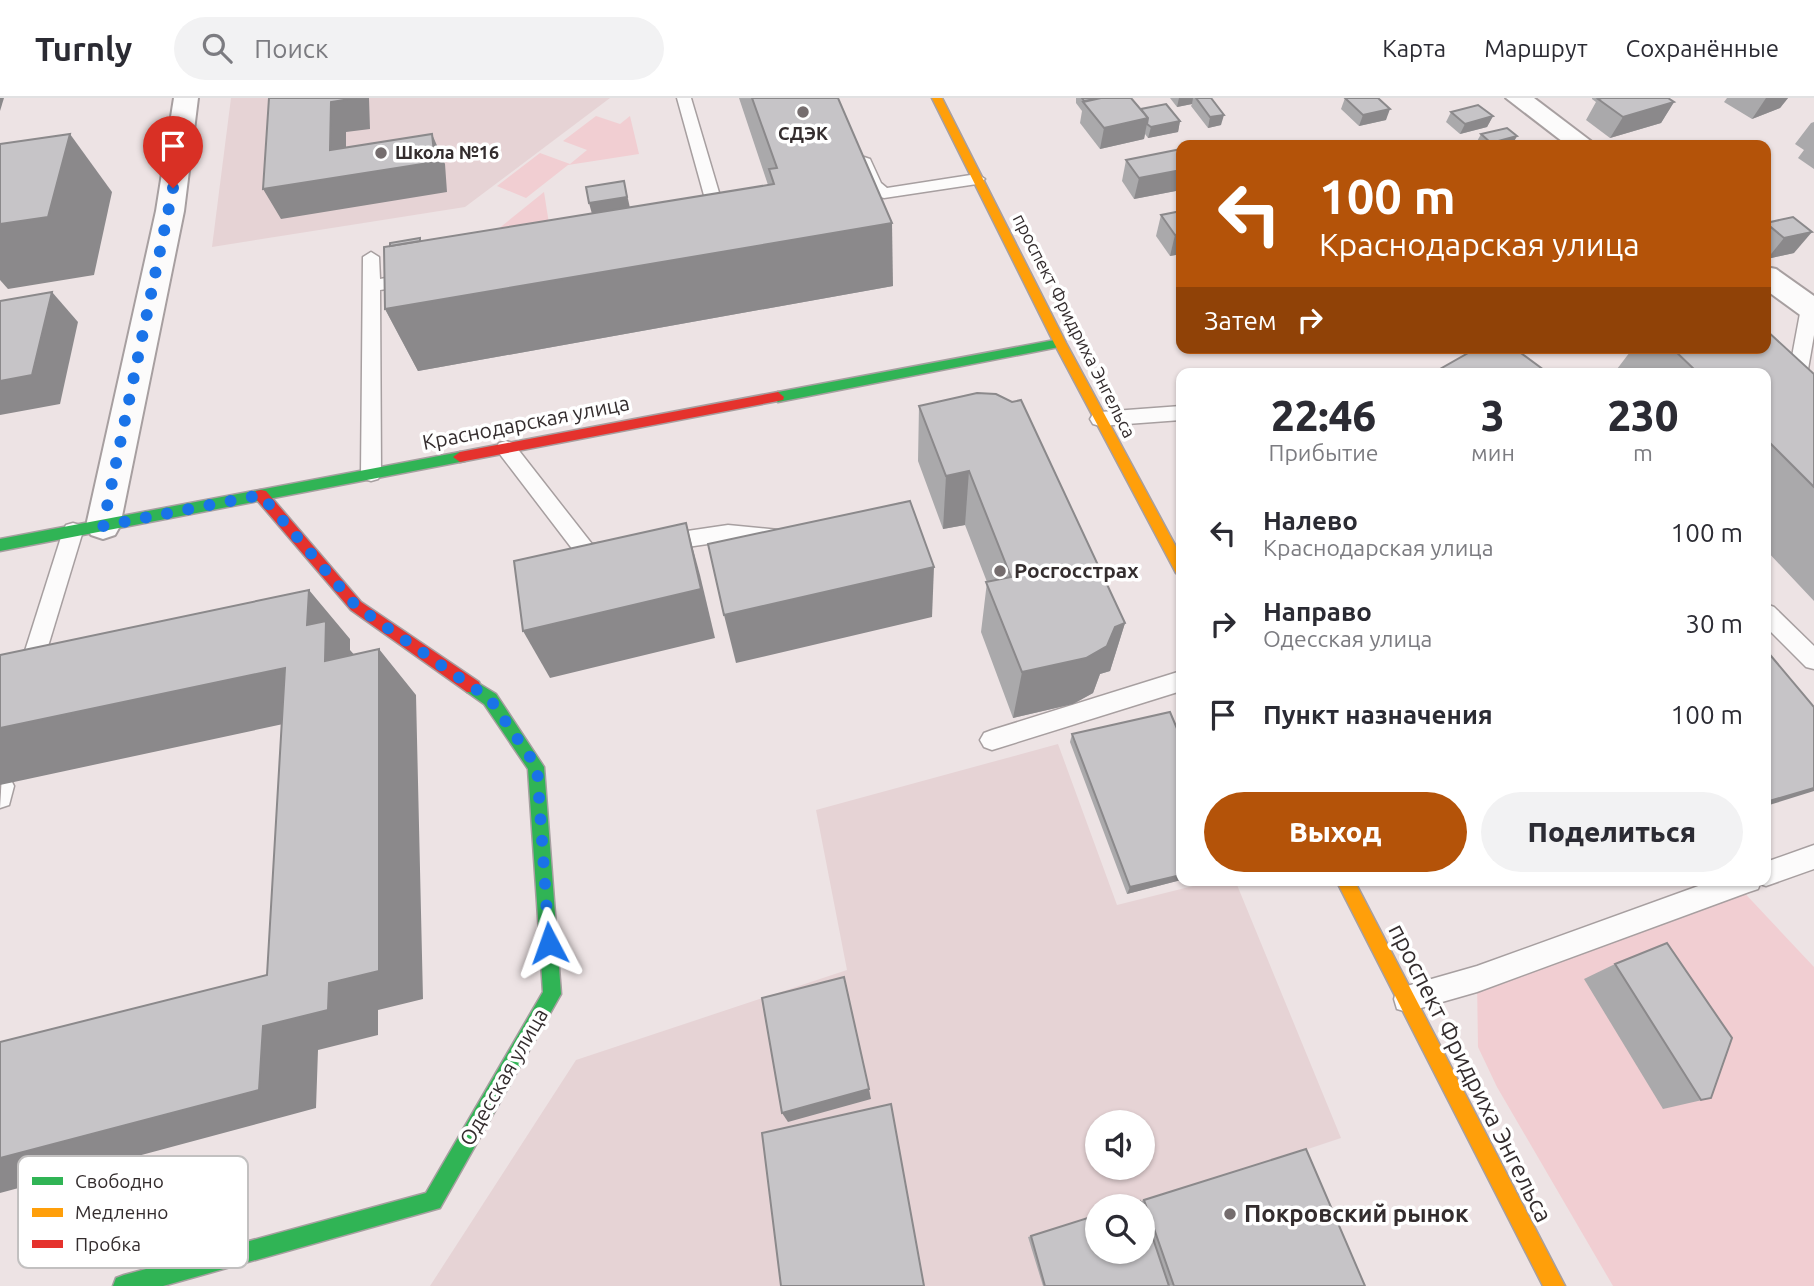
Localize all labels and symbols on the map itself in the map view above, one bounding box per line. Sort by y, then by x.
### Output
marker: СДЭК [795,104,811,120]
pin [143,116,203,188]
place label: СДЭК [778,123,828,143]
place label: Школа №16 [395,142,499,162]
marker: Школа №16 [373,145,389,161]
street label: проспект Фридриха Энгельса [1010,210,1140,441]
street label: Краснодарская улица [420,390,631,454]
place label: Росгосстрах [1014,558,1139,582]
marker: Росгосстрах [992,563,1008,579]
position arrow [512,906,586,980]
street label: проспект Фридриха Энгельса [1383,919,1558,1227]
street label: Одесская улица [454,1004,552,1149]
legend [18,1156,248,1268]
text: Свободно [75,1170,164,1192]
place label: Покровский рынок [1244,1200,1469,1227]
text: Медленно [75,1201,168,1223]
marker: Покровский рынок [1222,1206,1238,1222]
text: Пробка [75,1233,141,1255]

